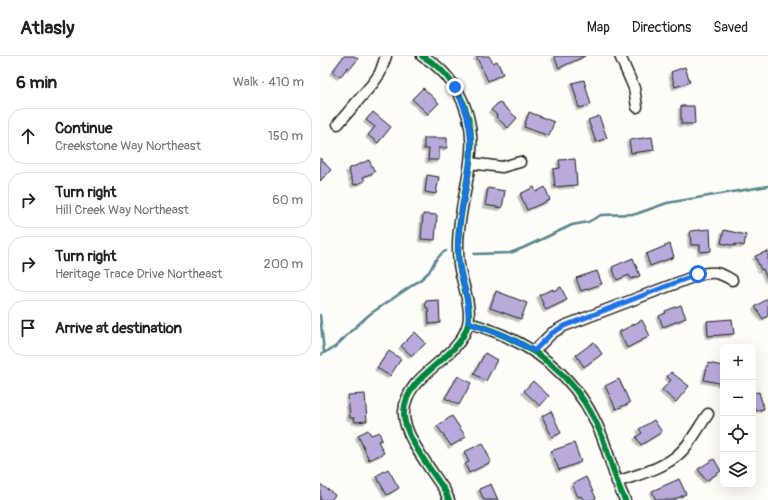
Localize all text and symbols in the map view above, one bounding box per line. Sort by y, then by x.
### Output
text: Atlasly [20,16,74,40]
text: Map [587,19,610,36]
text: Directions [632,19,691,36]
text: Saved [713,19,748,36]
text: 6 min [16,72,57,93]
text: Walk · 410 m [233,74,304,90]
route end [446,78,464,96]
text: Continue [55,119,113,138]
icon: ahead [17,125,39,147]
text: 150 m [268,128,303,144]
text: Creekstone Way Northeast [55,138,201,154]
text: Turn right [55,183,116,202]
icon: right [17,189,39,211]
text: 60 m [272,192,303,208]
text: Hill Creek Way Northeast [55,202,189,218]
text: Turn right [55,247,116,266]
icon: right [17,253,39,275]
text: 200 m [264,256,303,272]
route start [689,265,707,283]
text: Heritage Trace Drive Northeast [55,266,222,282]
icon: arrive [17,317,39,339]
text: Arrive at destination [55,319,182,338]
map controls [720,344,756,488]
button: + [720,344,756,380]
button: − [720,380,756,416]
button: locate [720,416,756,452]
button: layers [720,452,756,488]

